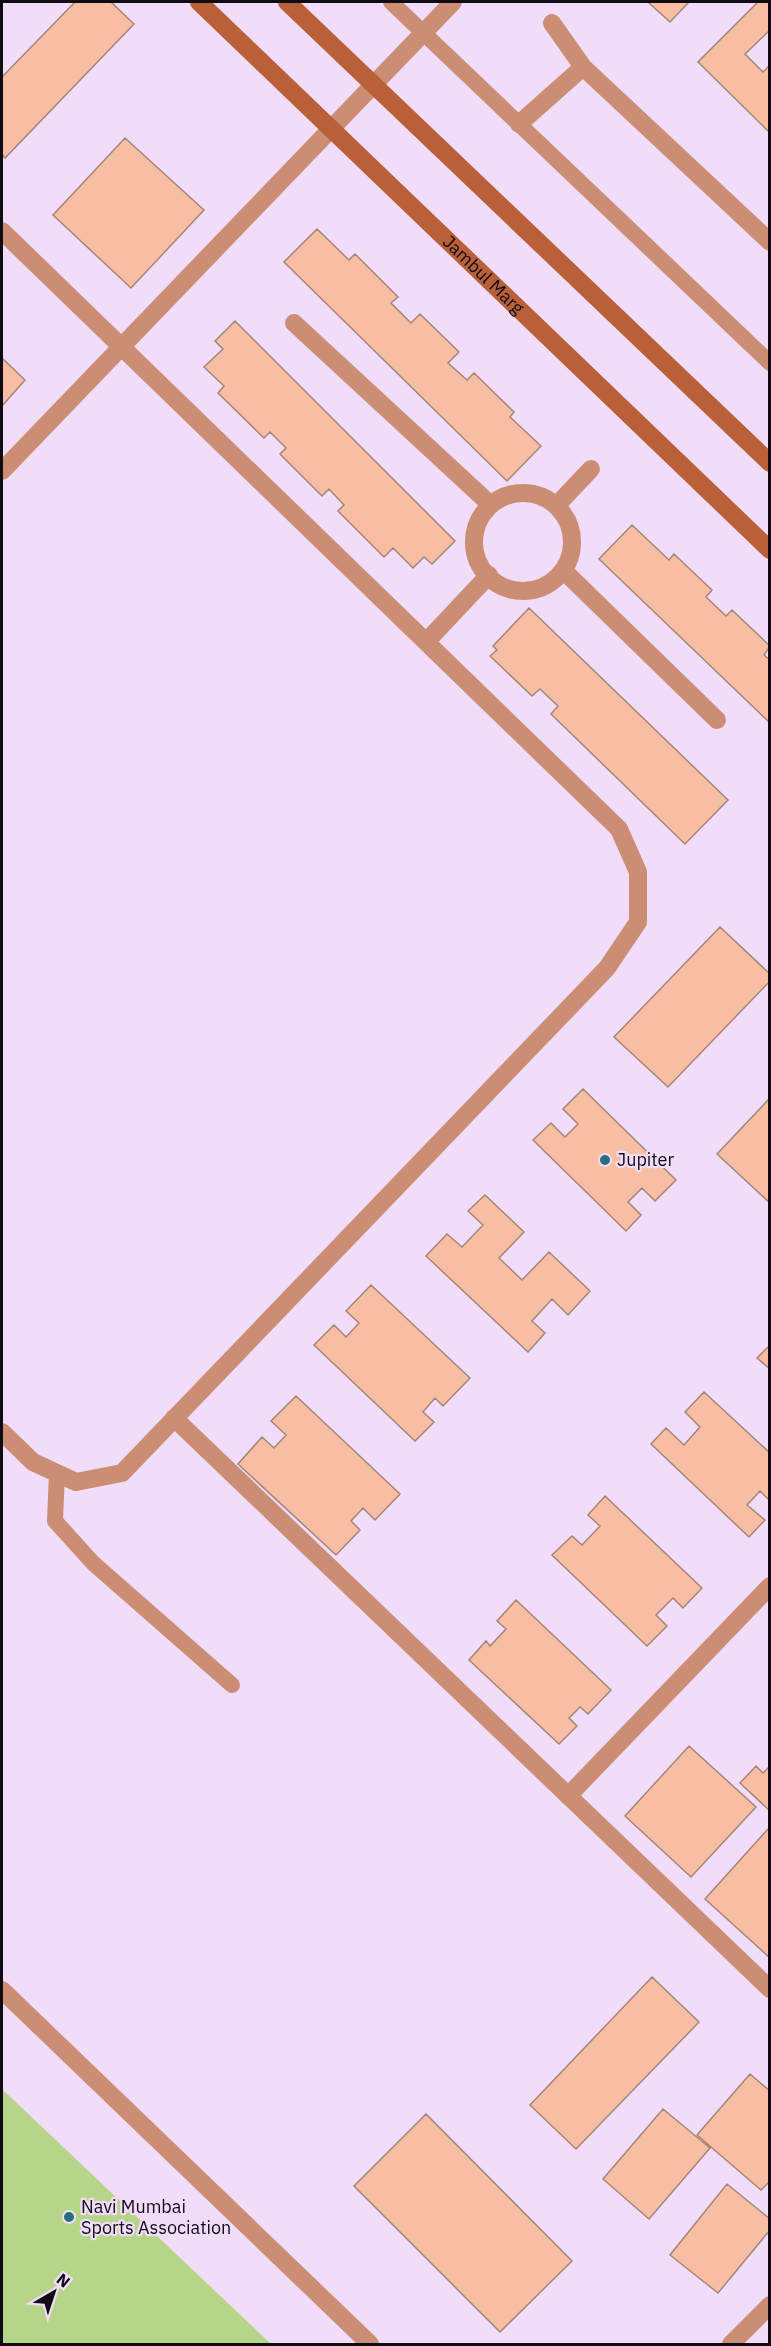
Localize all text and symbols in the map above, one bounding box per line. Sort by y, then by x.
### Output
street label: Jambul Marg [438,230,530,319]
place label: Jupiter [617,1148,674,1171]
marker: Jupiter [598,1153,612,1167]
place label: Navi Mumbai Sports Association [81,2195,231,2239]
marker: Navi Mumbai Sports Association [62,2210,76,2224]
north arrow [24,2262,84,2322]
text: N [53,2269,74,2292]

